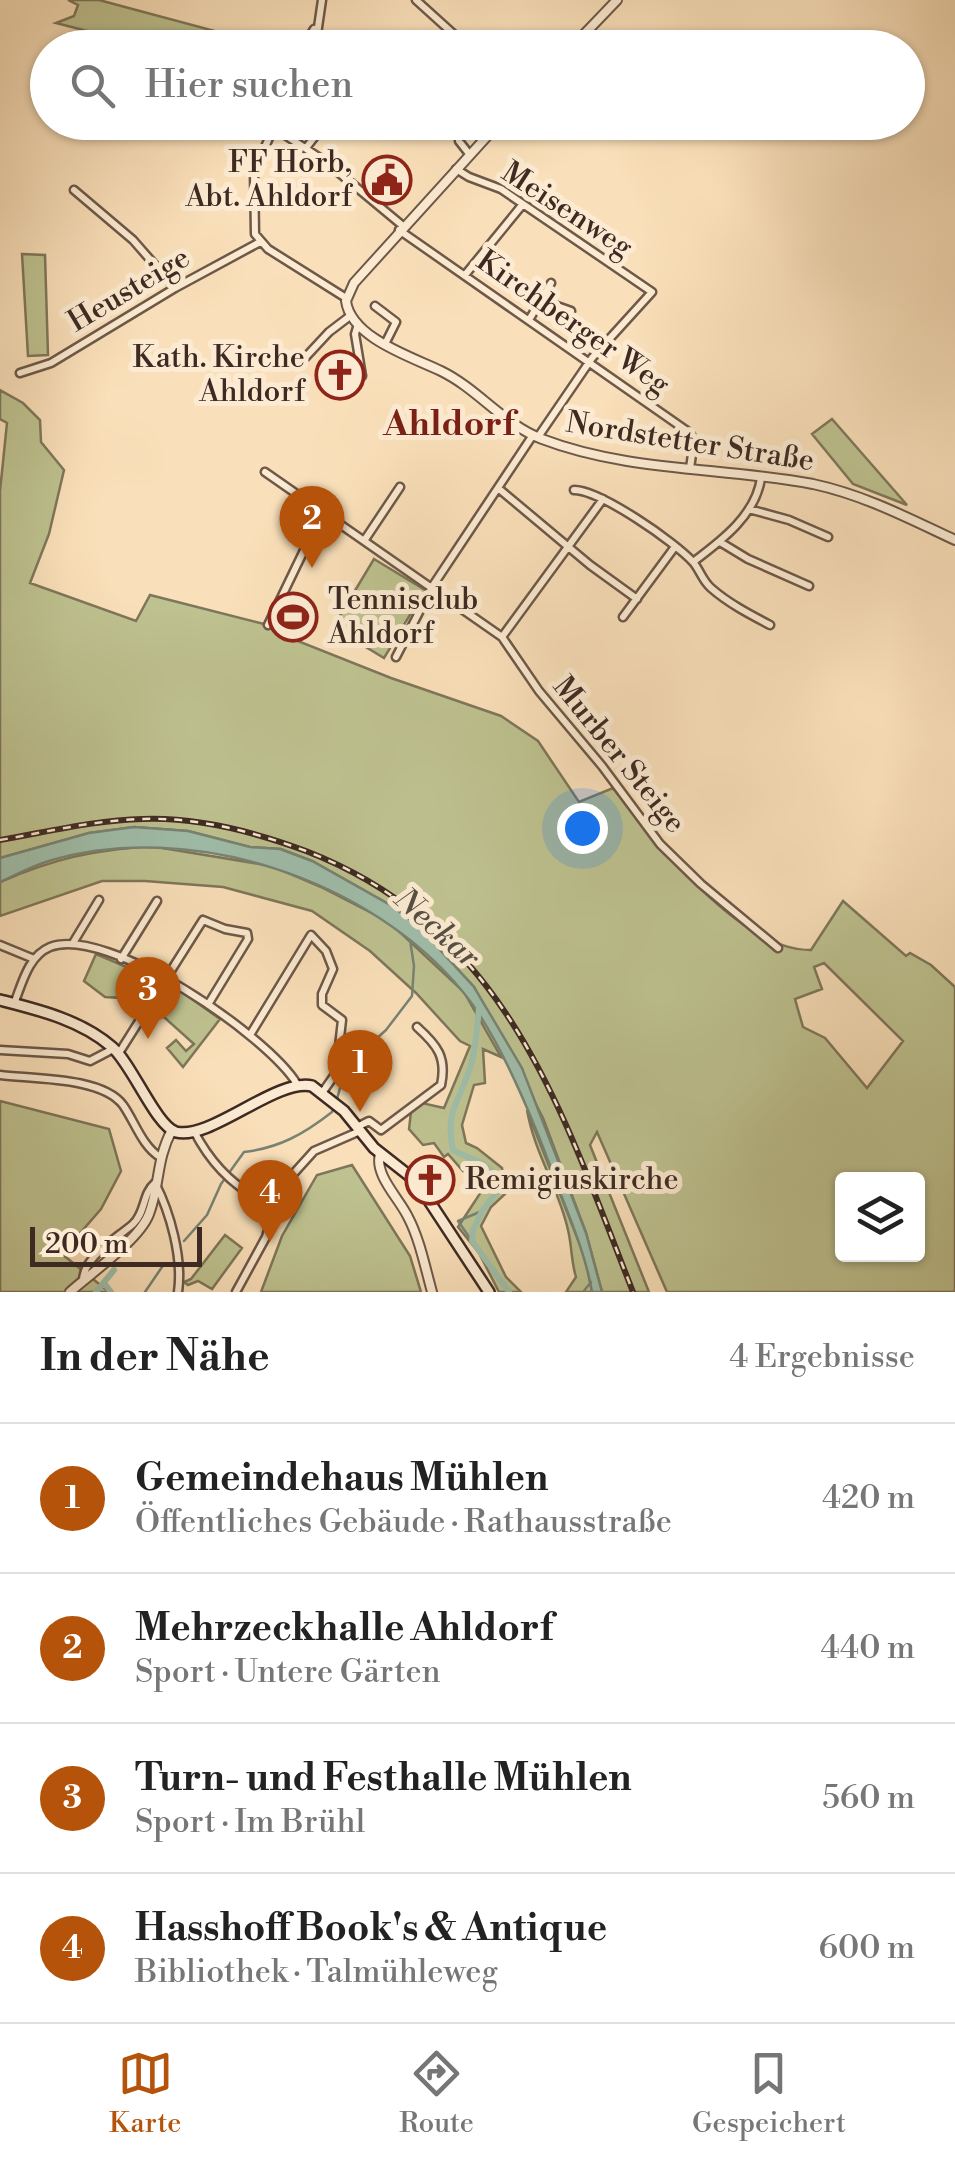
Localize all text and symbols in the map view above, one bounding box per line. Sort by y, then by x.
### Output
search box [30,30,925,140]
icon: search [65,58,120,113]
text: Hier suchen [145,62,353,109]
place label: FF Horb, Abt. Ahldorf [185,144,353,216]
public building icon: FF Horb, Abt. Ahldorf [361,154,413,206]
street label: Meisenweg [494,154,640,267]
street label: Heusteige [61,239,197,341]
street label: Kirchberger Weg [469,242,677,404]
place label: Kath. Kirche Ahldorf [133,339,306,411]
church icon: Kath. Kirche Ahldorf [314,349,366,401]
district label: Ahldorf [382,403,519,446]
street label: Nordstetter Straße [563,404,817,480]
pin: 2 [280,486,344,568]
place label: Tennisclub Ahldorf [327,581,478,653]
sports icon: Tennisclub Ahldorf [267,591,319,643]
street label: Murber Steige [544,669,694,841]
your location [557,803,608,854]
water label: Neckar [385,879,489,978]
pin: 3 [116,956,180,1039]
pin: 1 [328,1030,392,1112]
church icon: Remigiuskirche [404,1154,456,1206]
pin: 4 [238,1160,302,1242]
place label: Remigiuskirche [465,1161,679,1199]
map controls [835,1172,925,1262]
button: layers [835,1172,925,1262]
scale bar [30,1222,202,1266]
text: 200 m [45,1227,128,1262]
text: In der Nähe [40,1331,270,1384]
text: 4 Ergebnisse [729,1337,915,1377]
text: Gemeindehaus Mühlen [135,1455,548,1502]
text: 1 [65,1478,80,1518]
text: 420 m [822,1478,915,1518]
text: Öffentliches Gebäude · Rathausstraße [135,1502,672,1542]
text: Mehrzeckhalle Ahldorf [135,1605,553,1652]
text: 2 [62,1628,83,1668]
text: 440 m [820,1628,915,1668]
text: Sport · Untere Gärten [135,1652,441,1692]
text: Turn- und Festhalle Mühlen [135,1755,632,1802]
text: 3 [63,1778,82,1818]
text: 560 m [822,1778,915,1818]
text: Sport · Im Brühl [135,1802,365,1842]
text: Hasshoff Book's & Antique [135,1905,607,1952]
text: 4 [62,1928,83,1968]
text: 600 m [819,1928,915,1968]
text: Bibliothek · Talmühleweg [135,1952,498,1992]
tab: Karte [109,2046,181,2141]
tab: Route [399,2046,474,2141]
tab: Gespeichert [692,2046,846,2141]

